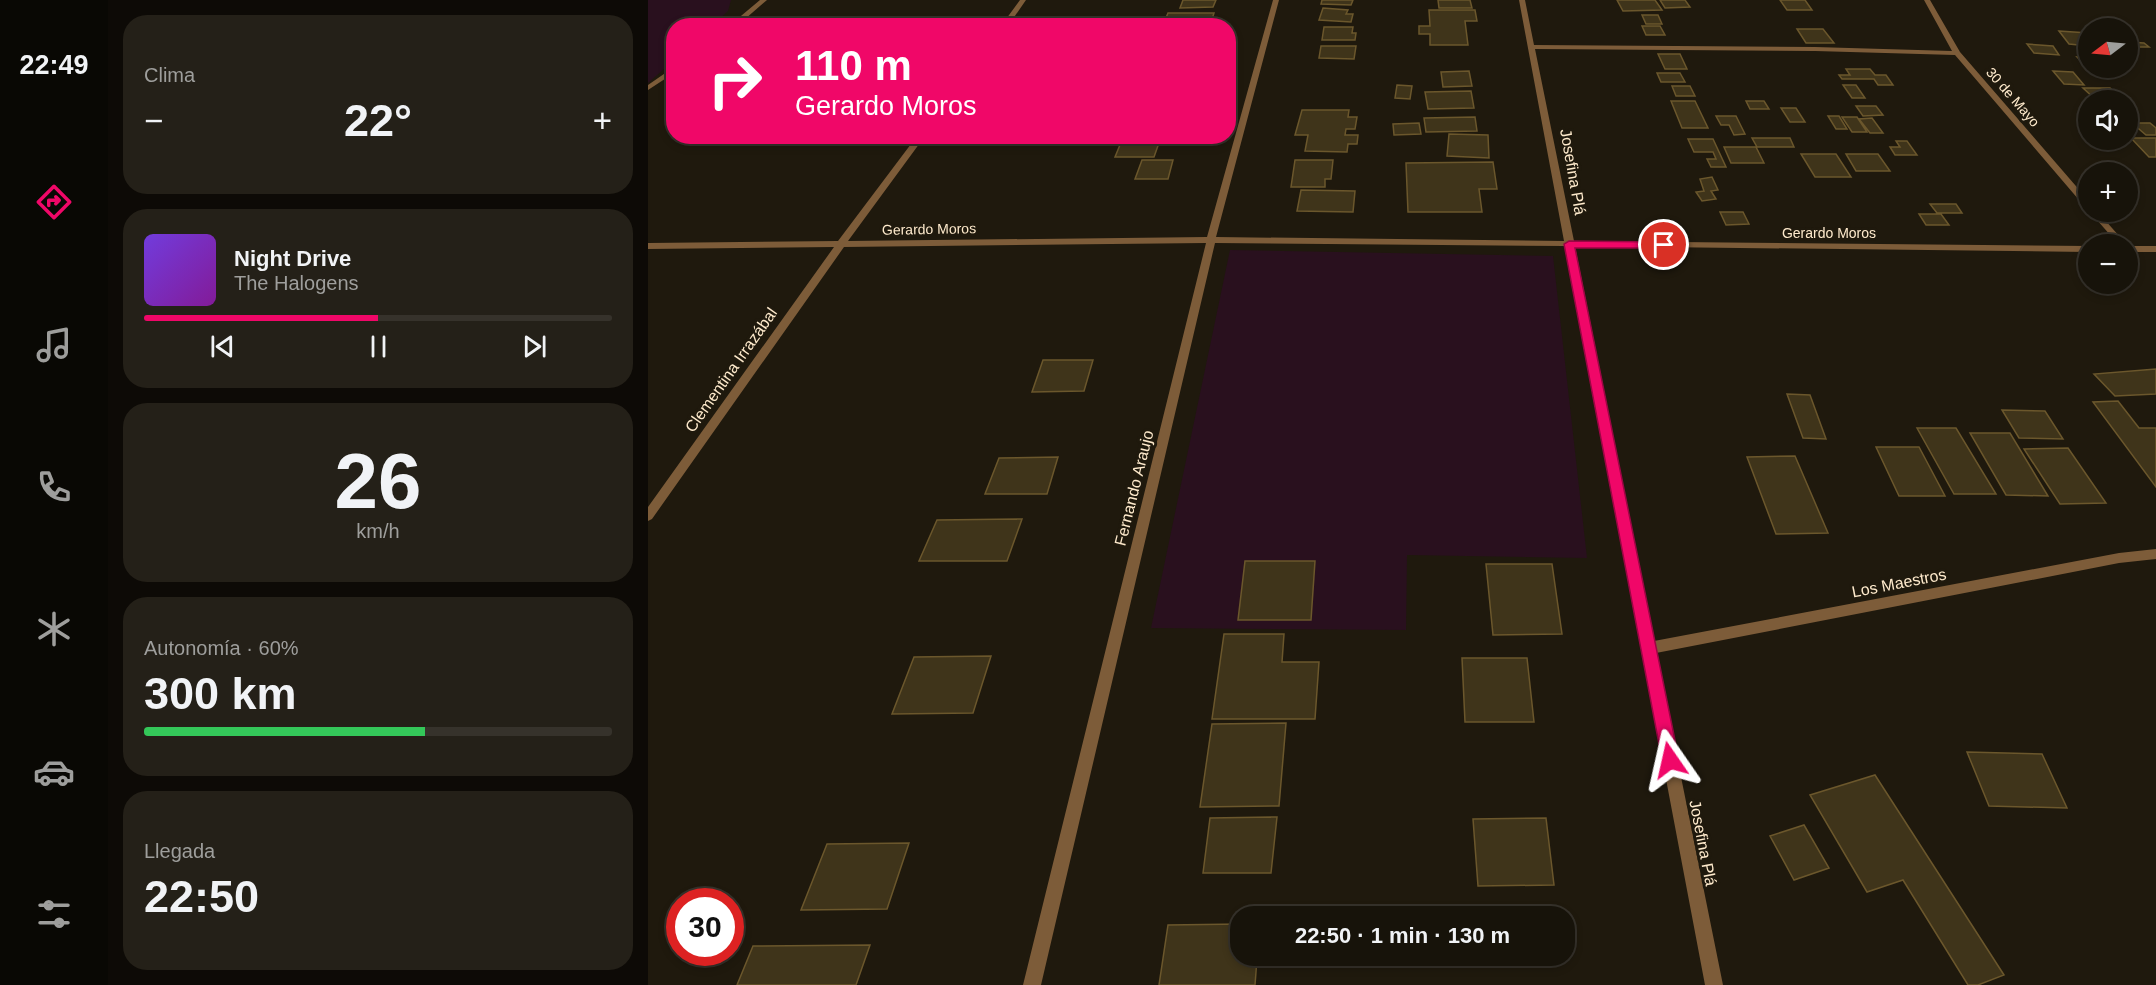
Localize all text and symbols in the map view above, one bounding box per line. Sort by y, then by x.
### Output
north arrow [2078,18,2138,78]
map controls [2078,18,2138,294]
icon: right [696,42,774,120]
text: 110 m [795,42,912,89]
text: 22:49 [19,50,89,80]
text: Clima [144,64,195,86]
street label: 30 de Mayo [1983,64,2043,130]
button: sound [2078,90,2138,150]
text: Gerardo Moros [795,91,977,121]
text: 22° [344,95,412,146]
text: − [144,102,163,139]
text: + [593,102,612,139]
street label: Josefina Plá [1557,128,1589,216]
button: + [2078,162,2138,222]
icon: directions [33,181,75,223]
pin [1638,219,1689,270]
street label: Gerardo Moros [882,220,976,238]
street label: Gerardo Moros [1782,225,1876,241]
icon: arrive [1647,228,1680,261]
button: − [2078,234,2138,294]
text: Night Drive [234,246,351,271]
text: The Halogens [234,272,359,294]
street label: Clementina Irrazábal [682,305,780,435]
icon: music [33,324,75,366]
icon: previous [206,330,239,363]
icon: pause [362,330,395,363]
icon: next [518,330,551,363]
street label: Fernando Araujo [1111,428,1157,547]
text: 26 [335,437,421,525]
icon: phone [33,466,75,508]
text: km/h [356,520,400,542]
street label: Los Maestros [1850,565,1948,601]
icon: climate [33,608,75,650]
text: Autonomía · 60% [144,637,299,659]
text: 300 km [144,668,297,719]
position arrow [1638,728,1702,792]
icon: car [33,751,75,793]
street label: Josefina Plá [1686,799,1720,887]
text: Llegada [144,840,215,862]
text: 22:50 [144,871,259,922]
speed limit sign: 30 [666,888,744,966]
icon: filters [33,893,75,935]
text: 22:50 · 1 min · 130 m [1295,923,1510,948]

